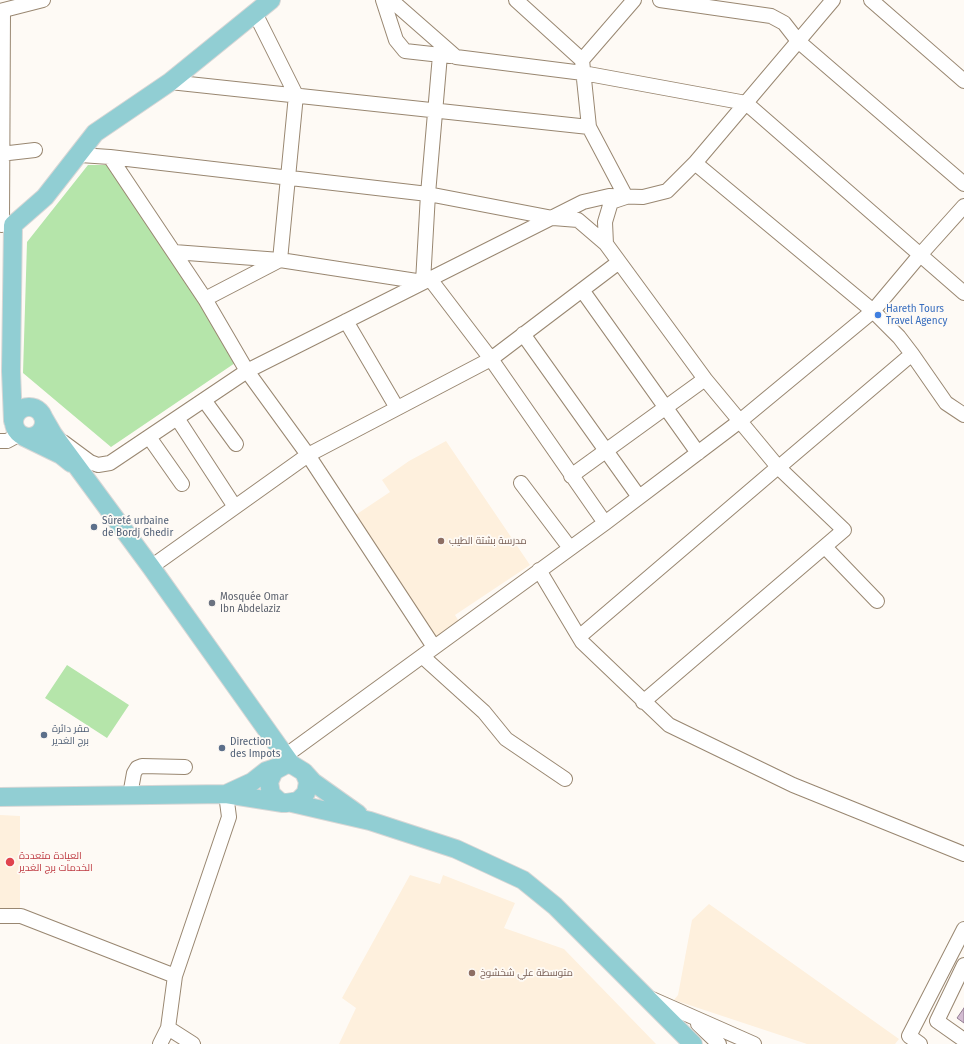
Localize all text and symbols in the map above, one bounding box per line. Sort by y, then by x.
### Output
place label: Hareth Tours Travel Agency [886,303,947,326]
marker: Hareth Tours Travel Agency [873,310,883,320]
place label: Sûreté urbaine de Bordj Ghedir [102,515,173,538]
marker: Sûreté urbaine de Bordj Ghedir [89,522,99,532]
place label: مدرسة بشتة الطيب [449,535,527,547]
marker: مدرسة بشتة الطيب [436,536,446,546]
place label: Mosquée Omar Ibn Abdelaziz [220,591,288,614]
marker: Mosquée Omar Ibn Abdelaziz [207,598,217,608]
place label: مقر دائرة برج الغدير [52,723,89,746]
marker: مقر دائرة برج الغدير [39,730,49,740]
place label: Direction des Impots [230,736,280,760]
marker: Direction des Impots [217,743,227,753]
place label: العيادة متعددة الخدمات برج الغدير [19,850,93,874]
marker: العيادة متعددة الخدمات برج الغدير [4,856,16,868]
place label: متوسطة علي شخشوخ [480,967,573,979]
marker: متوسطة علي شخشوخ [467,968,477,978]

